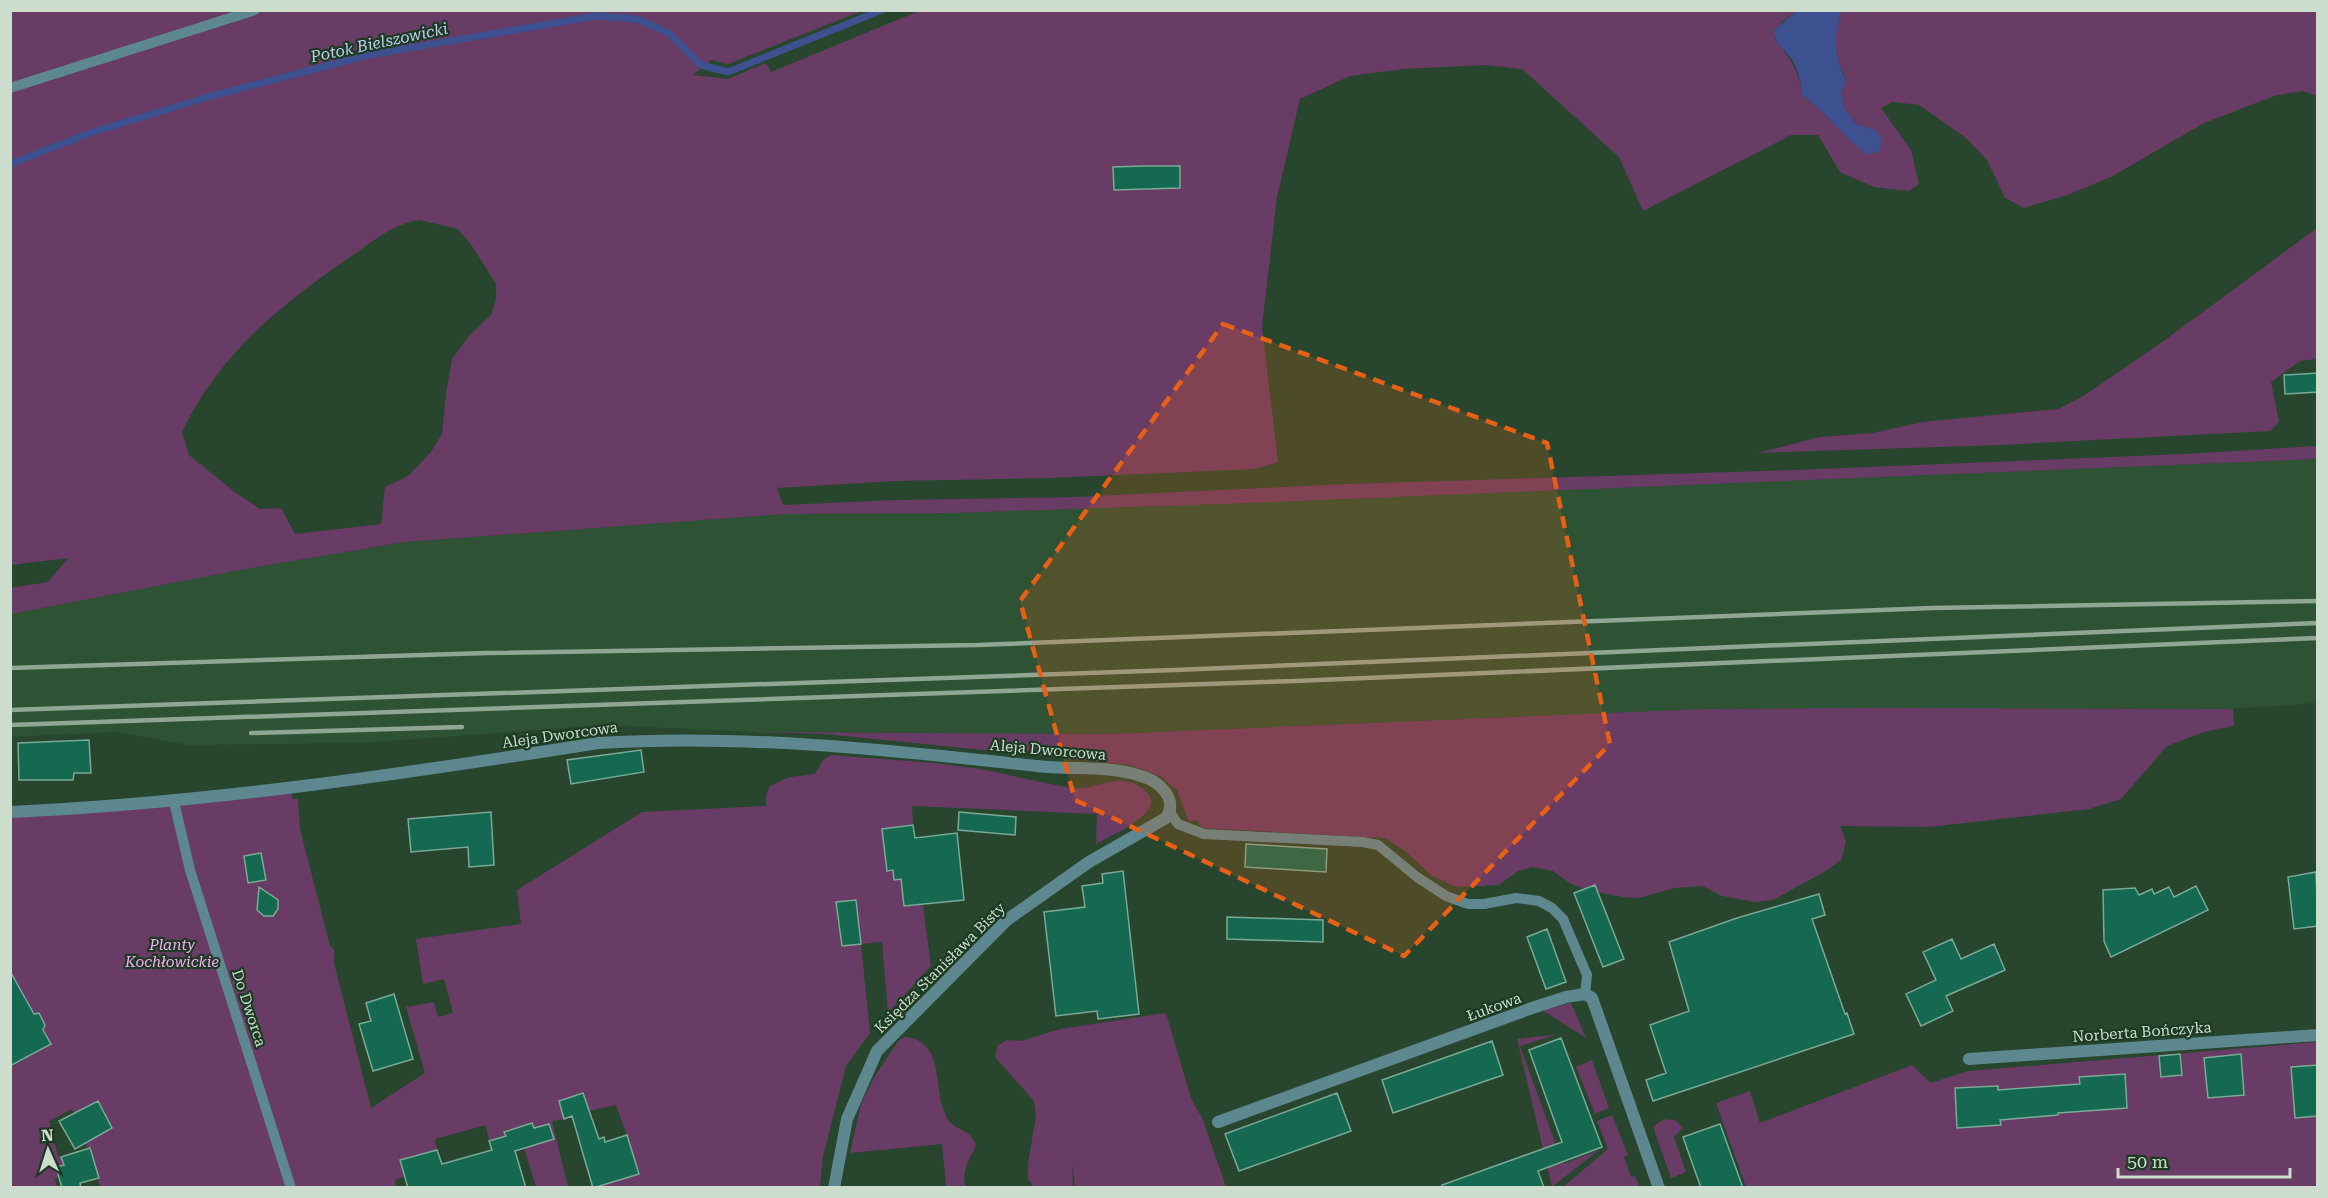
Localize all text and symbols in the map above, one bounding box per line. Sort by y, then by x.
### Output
water label: Potok Bielszowicki [308,19,449,67]
street label: Aleja Dworcowa [501,718,619,752]
street label: Aleja Dworcowa [989,736,1107,764]
street label: Księdza Stanisława Bisty [871,899,1009,1037]
park label: Planty Kochłowickie [124,936,219,971]
street label: Do Dworca [228,967,270,1049]
street label: Łukowa [1464,989,1524,1025]
street label: Norberta Bończyka [2072,1018,2212,1046]
north arrow [18,1120,78,1180]
text: N [41,1126,54,1145]
scale bar [2118,1141,2290,1179]
text: 50 m [2127,1151,2168,1172]

